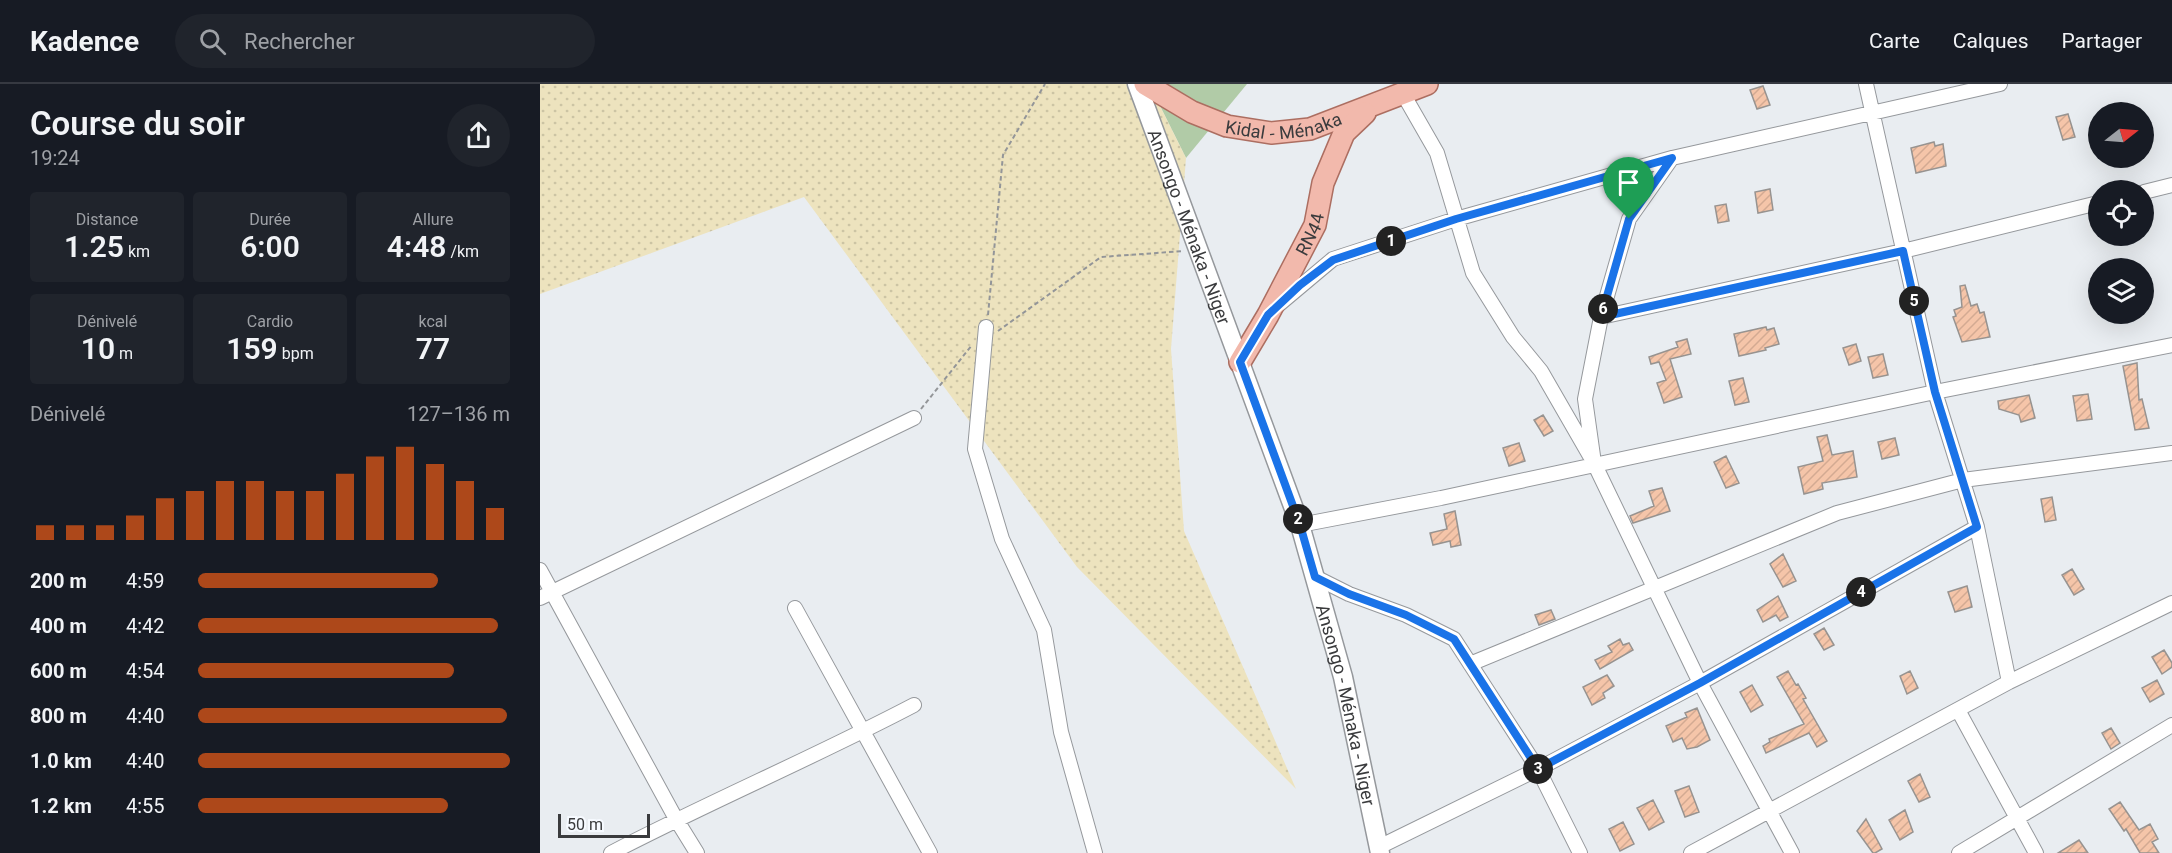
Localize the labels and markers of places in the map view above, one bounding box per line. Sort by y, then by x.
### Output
pin [1603,157,1654,219]
pin: 1 [1376,226,1406,256]
pin: 5 [1899,286,1929,316]
pin: 6 [1588,294,1618,324]
pin: 2 [1283,504,1313,534]
pin: 4 [1846,577,1876,607]
pin: 3 [1523,754,1553,784]

